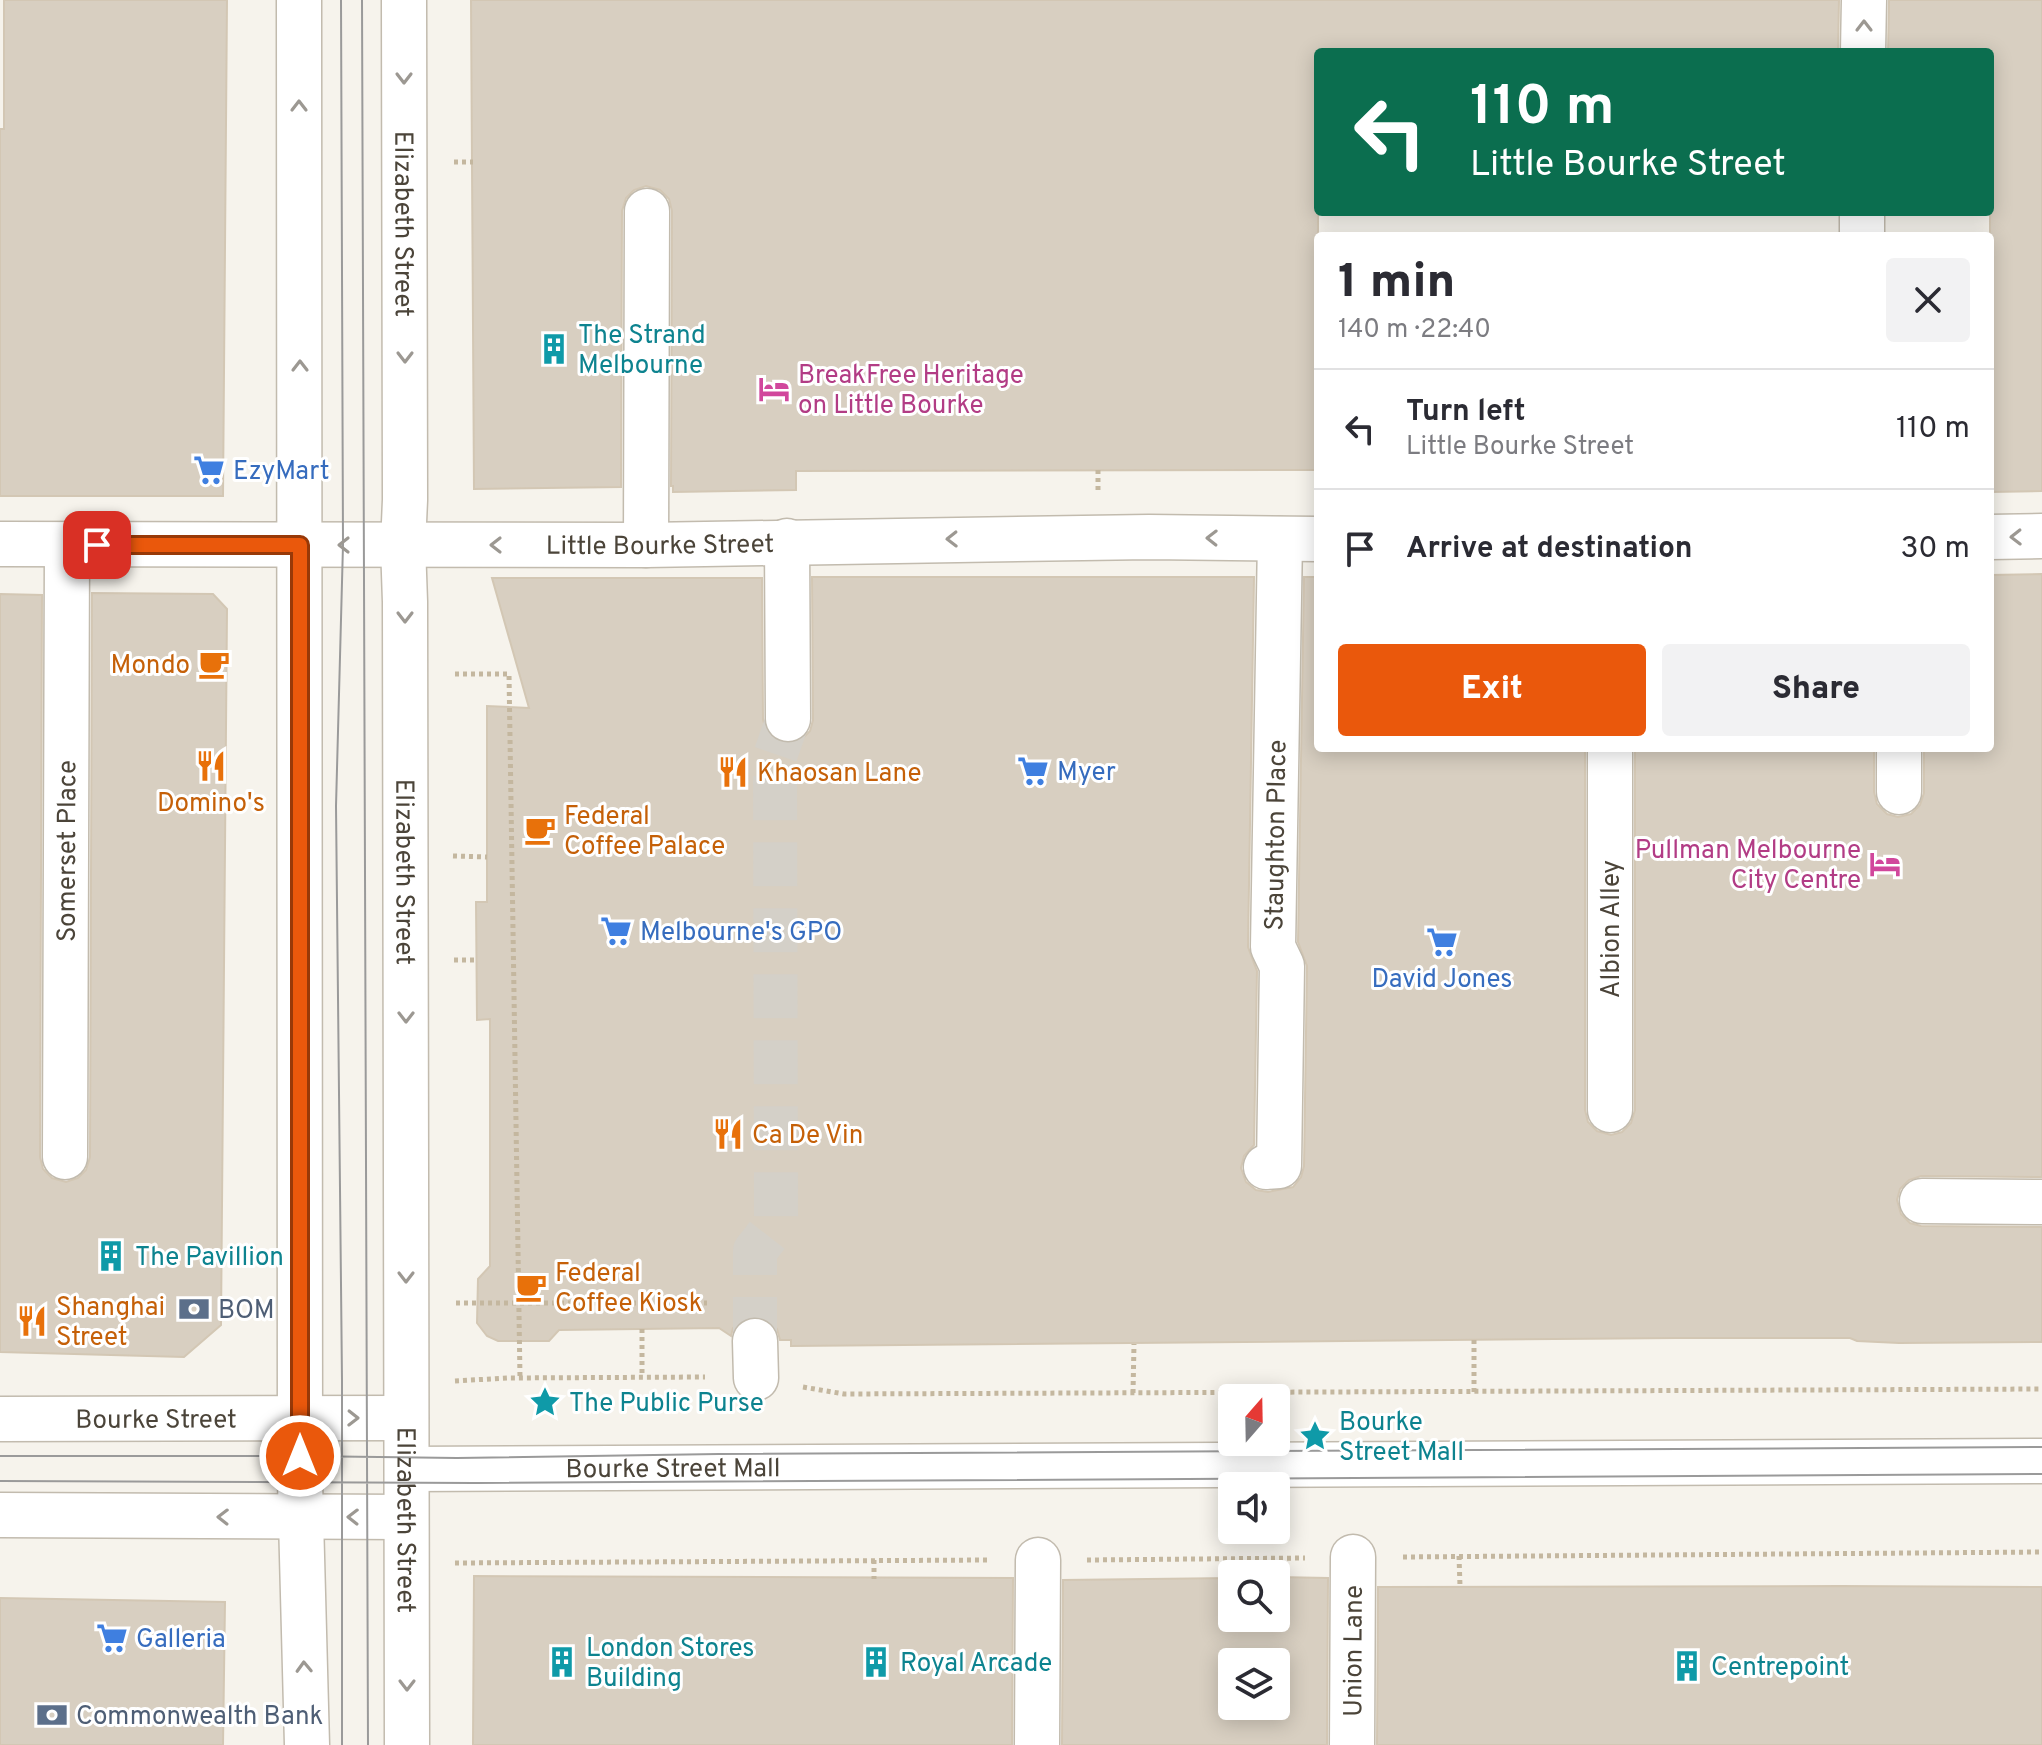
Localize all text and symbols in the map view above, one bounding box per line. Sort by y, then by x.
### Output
one-way arrow [1855,19,1872,32]
one-way arrow [395,72,413,85]
text: 110 m [1470,74,1615,144]
icon: left [1338,80,1442,184]
one-way arrow [290,99,308,112]
street label: Elizabeth Street [385,131,419,317]
text: Little Bourke Street [1470,143,1786,189]
text: 1 min [1338,254,1455,314]
button: close [1886,258,1970,342]
text: 140 m · 22:40 [1338,314,1491,347]
place label: The Strand Melbourne [578,320,706,383]
building icon: The Strand Melbourne [537,332,571,366]
one-way arrow [396,351,414,364]
one-way arrow [291,359,309,372]
place label: BreakFree Heritage on Little Bourke [798,360,1024,423]
hotel icon: BreakFree Heritage on Little Bourke [757,372,791,406]
text: Turn left [1406,394,1526,431]
icon: left [1338,407,1382,451]
text: 110 m [1896,411,1970,448]
text: Little Bourke Street [1406,431,1634,464]
supermarket icon: EzyMart [192,453,226,487]
place label: EzyMart [233,456,330,489]
pin [63,511,131,579]
icon: arrive [75,523,119,567]
icon: arrive [1338,527,1382,571]
one-way arrow [2009,528,2022,545]
street label: Little Bourke Street [546,529,774,564]
one-way arrow [1205,529,1218,547]
one-way arrow [945,531,958,548]
text: Arrive at destination [1406,531,1692,568]
text: 30 m [1901,531,1970,568]
one-way arrow [337,536,350,554]
one-way arrow [489,536,502,554]
one-way arrow [396,611,414,624]
button: Exit [1338,644,1646,736]
button: Share [1662,644,1970,736]
cafe icon: Mondo [197,647,231,681]
place label: Mondo [111,650,190,683]
street label: Staughton Place [1259,739,1296,931]
restaurant icon: Domino's [194,749,228,783]
supermarket icon: Myer [1016,754,1050,788]
restaurant icon: Khaosan Lane [716,755,750,789]
place label: Myer [1057,757,1116,790]
place label: Khaosan Lane [757,758,922,791]
street label: Somerset Place [52,760,85,942]
street label: Elizabeth Street [386,779,420,965]
place label: Domino's [157,788,265,821]
place label: Federal Coffee Palace [564,801,725,864]
cafe icon: Federal Coffee Palace [523,813,557,847]
place label: Pullman Melbourne City Centre [1635,835,1861,898]
hotel icon: Pullman Melbourne City Centre [1868,847,1902,881]
street label: Albion Alley [1596,860,1629,998]
supermarket icon: Melbourne's GPO [599,914,633,948]
place label: Melbourne's GPO [640,917,842,950]
supermarket icon: David Jones [1425,925,1459,959]
place label: David Jones [1371,964,1513,997]
one-way arrow [397,1011,415,1024]
restaurant icon: Ca De Vin [711,1117,745,1151]
place label: Ca De Vin [752,1120,863,1153]
building icon: The Pavillion [94,1239,128,1273]
place label: The Pavillion [135,1242,284,1275]
place label: Federal Coffee Kiosk [555,1258,703,1321]
cafe icon: Federal Coffee Kiosk [514,1270,548,1304]
one-way arrow [397,1271,415,1284]
place label: Shanghai Street [56,1292,165,1355]
bank icon: BOM [177,1292,211,1326]
place label: BOM [218,1295,275,1328]
restaurant icon: Shanghai Street [15,1304,49,1338]
north arrow [1218,1384,1290,1456]
map controls [1218,1384,1290,1720]
place icon: The Public Purse [528,1385,562,1419]
place label: The Public Purse [569,1388,764,1421]
street label: Bourke Street [75,1404,237,1438]
place label: Bourke Street Mall [1339,1407,1464,1470]
one-way arrow [347,1410,360,1427]
position arrow [258,1414,342,1498]
place icon: Bourke Street Mall [1298,1419,1332,1453]
street label: Elizabeth Street [387,1427,421,1613]
street label: Bourke Street Mall [565,1453,781,1487]
button: sound [1218,1472,1290,1544]
one-way arrow [216,1508,229,1526]
one-way arrow [346,1508,359,1525]
button: search [1218,1560,1290,1632]
street label: Union Lane [1338,1585,1372,1717]
supermarket icon: Galleria [95,1621,129,1655]
place label: Galleria [136,1624,226,1657]
place label: London Stores Building [586,1633,754,1696]
building icon: London Stores Building [545,1645,579,1679]
building icon: Royal Arcade [859,1645,893,1679]
place label: Royal Arcade [900,1648,1052,1681]
button: layers [1218,1648,1290,1720]
building icon: Centrepoint [1670,1649,1704,1683]
place label: Centrepoint [1711,1652,1849,1685]
one-way arrow [296,1660,313,1673]
one-way arrow [398,1679,416,1692]
bank icon: Commonwealth Bank [35,1698,69,1732]
place label: Commonwealth Bank [76,1701,323,1734]

